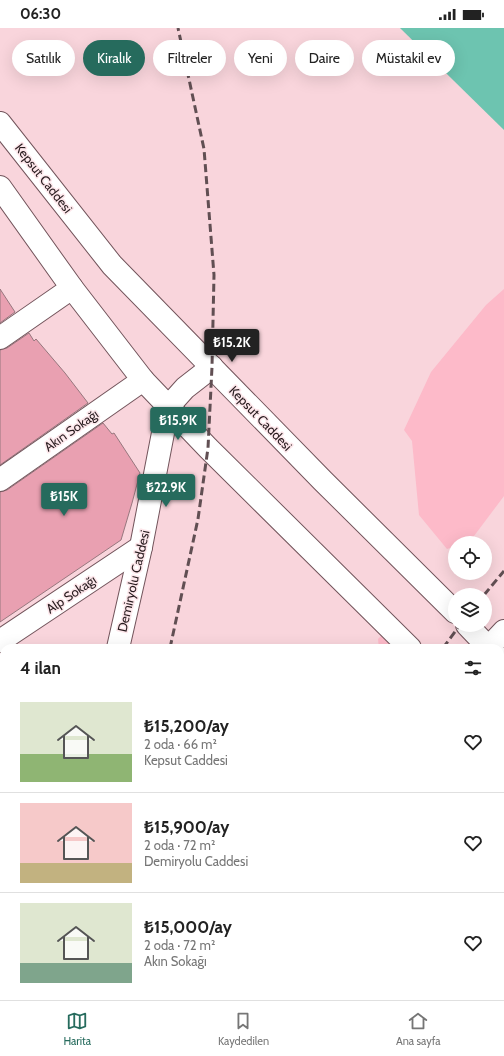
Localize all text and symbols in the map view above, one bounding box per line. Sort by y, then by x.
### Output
text: 06:30 [20,5,61,23]
chip: Satılık [12,40,75,76]
chip: Kiralık [83,40,145,76]
chip: Filtreler [153,40,226,76]
chip: Yeni [234,40,287,76]
chip: Daire [295,40,354,76]
chip: Müstakil ev [362,40,455,76]
street label: Kepsut Caddesi [12,140,76,216]
pin: ₺15.2K [199,329,265,363]
text: ₺15.2K [213,334,251,350]
street label: Kepsut Caddesi [226,382,296,454]
street label: Akın Sokağı [41,405,101,455]
pin: ₺15.9K [145,407,211,441]
text: ₺15.9K [159,412,197,428]
pin: ₺22.9K [133,474,199,508]
text: ₺22.9K [146,479,186,495]
pin: ₺15K [40,483,88,517]
text: ₺15K [50,488,78,504]
street label: Demiryolu Caddesi [113,528,153,634]
map controls [448,536,492,632]
button: locate [448,536,492,580]
street label: Alp Sokağı [43,571,99,617]
button: layers [448,588,492,632]
icon: filters [462,657,484,679]
text: 4 ilan [20,658,61,678]
text: ₺15,200/ay [144,716,229,736]
icon: home [52,718,100,766]
icon: heart [462,731,484,753]
text: 2 oda · 66 m² [144,736,217,752]
text: Kepsut Caddesi [144,752,228,768]
text: ₺15,900/ay [144,817,229,837]
icon: home [52,819,100,867]
icon: heart [462,832,484,854]
text: 2 oda · 72 m² [144,837,215,853]
text: Demiryolu Caddesi [144,853,248,869]
text: ₺15,000/ay [144,917,232,937]
icon: home [52,919,100,967]
icon: heart [462,932,484,954]
text: 2 oda · 72 m² [144,937,215,953]
text: Akın Sokağı [144,953,207,969]
tab: Harita [63,1010,91,1048]
tab: Kaydedilen [218,1010,269,1048]
tab: Ana sayfa [396,1010,441,1048]

